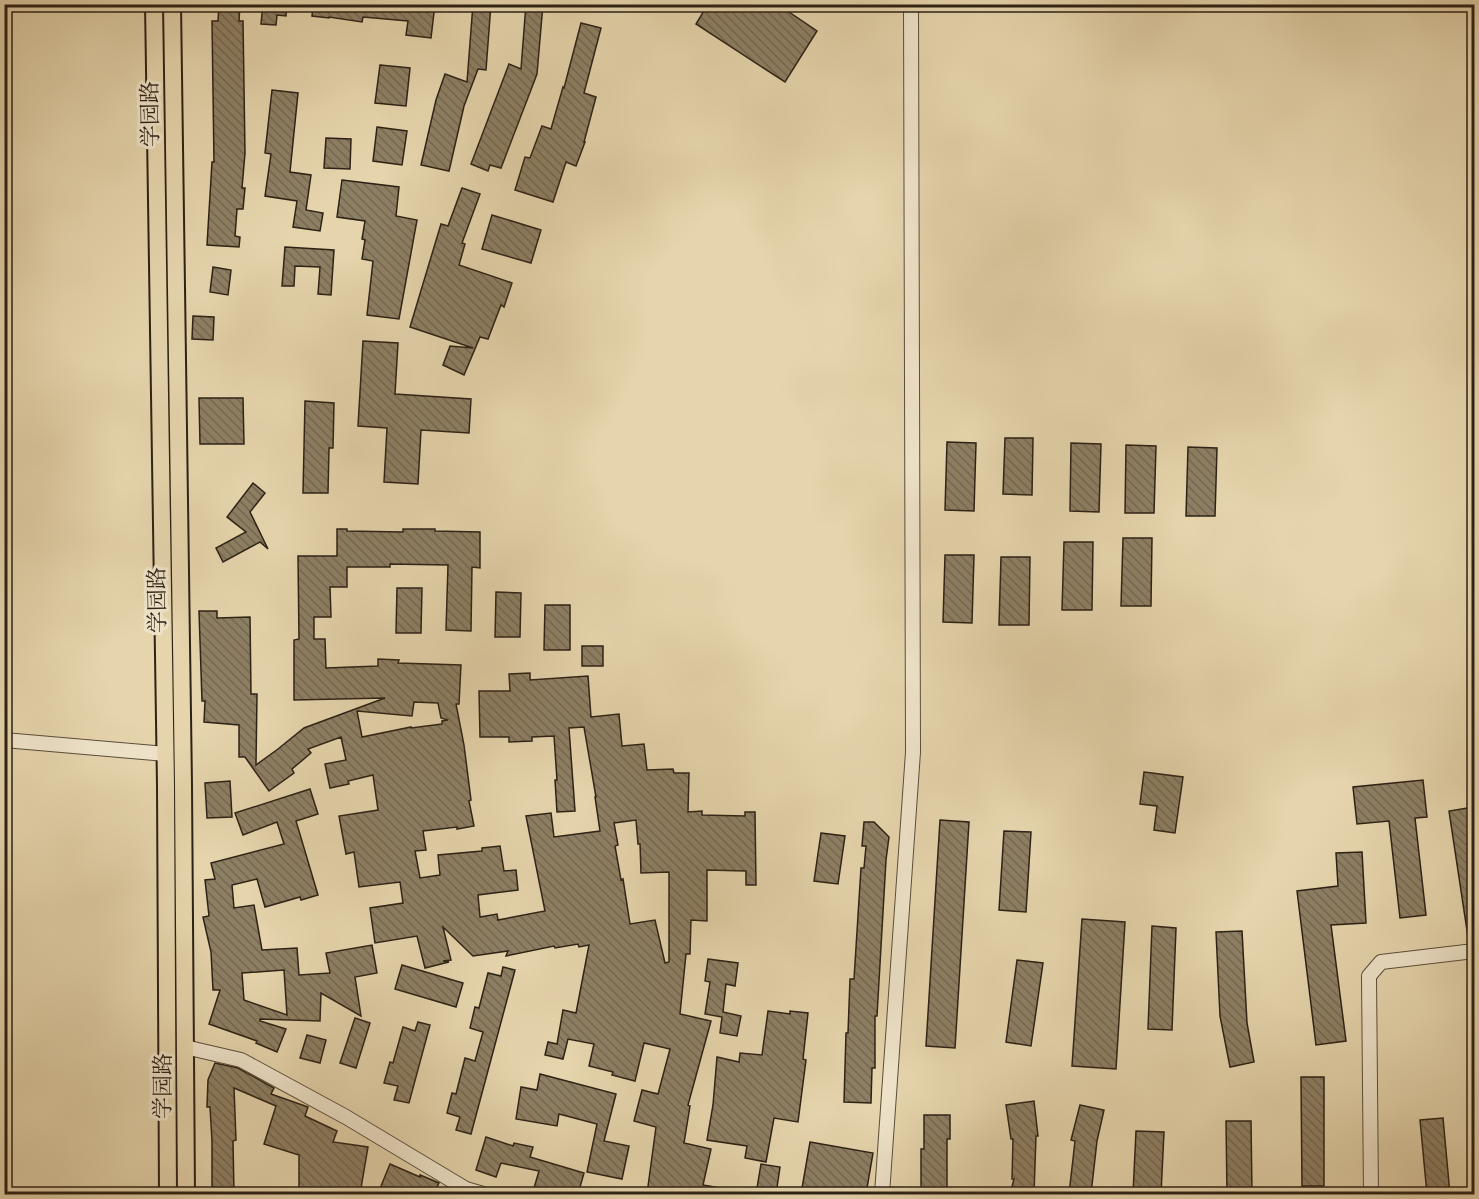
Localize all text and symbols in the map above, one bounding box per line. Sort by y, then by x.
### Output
street label: 学园路 [137,81,165,147]
street label: 学园路 [144,567,172,633]
street label: 学园路 [150,1053,177,1119]

